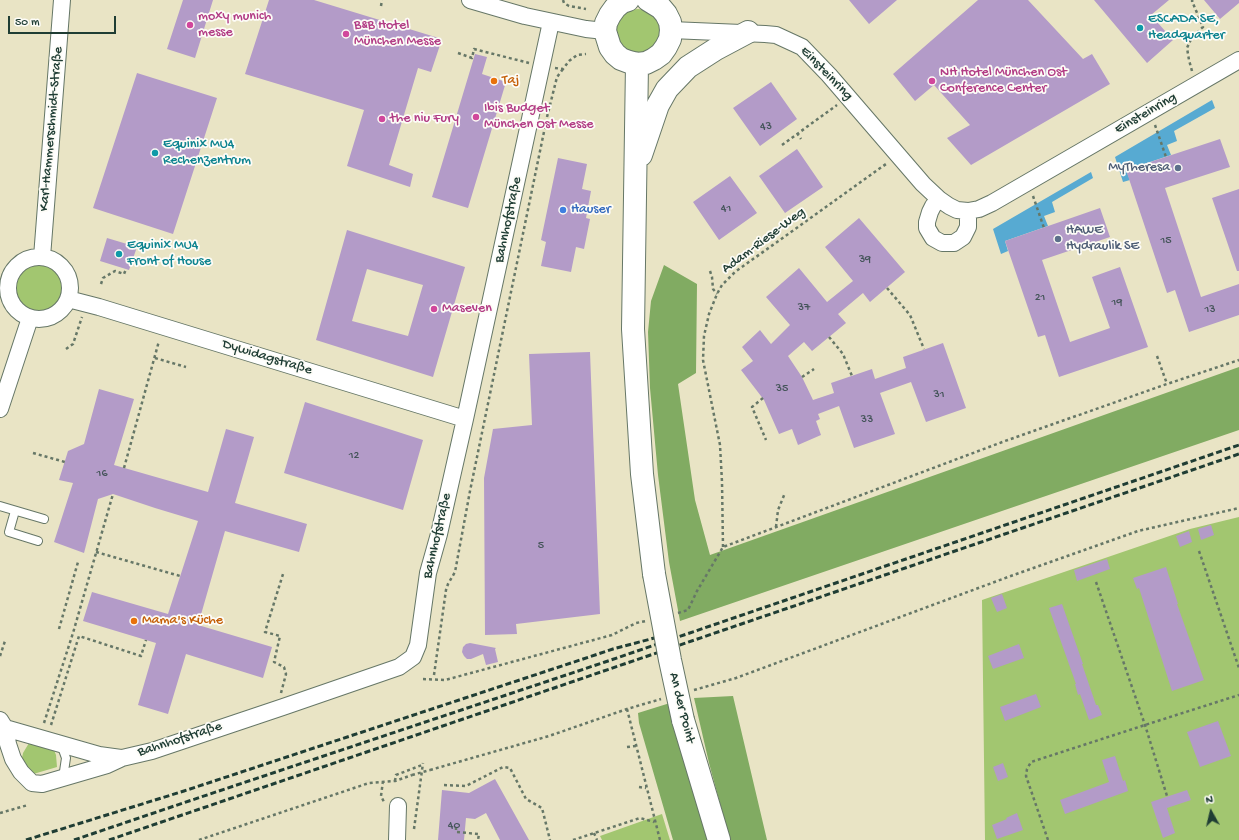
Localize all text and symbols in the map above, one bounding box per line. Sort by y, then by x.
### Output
scale bar [10,8,118,34]
place label: moxy munich messe [198,9,271,42]
place label: ESCADA SE, Headquarter [1148,12,1225,44]
text: 50 m [15,16,40,30]
place label: B&B Hotel München Messe [354,18,441,50]
marker: moxy munich messe [185,20,195,30]
marker: ESCADA SE, Headquarter [1135,23,1145,33]
marker: B&B Hotel München Messe [341,29,351,39]
street label: Einsteinring [796,43,856,105]
street label: Karl-Hammerschmidt-Straße [36,46,68,212]
place label: NH Hotel München Ost Conference Center [940,65,1067,98]
place label: Taj [502,73,519,89]
marker: Taj [489,76,499,86]
marker: NH Hotel München Ost Conference Center [927,76,937,86]
street label: Einsteinring [1112,90,1180,138]
place label: Ibis Budget München Ost Messe [484,101,593,134]
place label: the niu Fury [390,111,459,127]
marker: Ibis Budget München Ost Messe [471,112,481,122]
marker: the niu Fury [377,114,387,124]
house number: 43 [760,120,772,134]
place label: Equinix MU4 Rechenzentrum [163,137,251,170]
marker: Equinix MU4 Rechenzentrum [150,148,160,158]
place label: MyTheresa [1108,160,1170,176]
marker: MyTheresa [1173,163,1183,173]
street label: Bahnhofstraße [492,175,526,265]
place label: Hauser [571,202,611,218]
house number: 41 [721,202,731,216]
street label: Adam-Riese-Weg [719,204,809,278]
marker: Hauser [558,205,568,215]
place label: HAWE Hydraulik SE [1066,223,1139,256]
marker: HAWE Hydraulik SE [1053,234,1063,244]
house number: 15 [1160,234,1172,248]
place label: Equinix MU4 Front of House [127,238,211,270]
marker: Equinix MU4 Front of House [114,249,124,259]
house number: 39 [859,253,871,267]
house number: 21 [1035,291,1045,305]
house number: 19 [1112,296,1122,310]
place label: Maseven [442,301,492,317]
house number: 37 [798,301,810,315]
house number: 13 [1204,303,1216,317]
marker: Maseven [429,304,439,314]
street label: Dywidagstraße [220,336,314,380]
house number: 35 [776,382,788,396]
house number: 31 [933,388,945,402]
house number: 33 [861,413,873,427]
house number: 12 [349,449,359,463]
house number: 16 [97,467,107,481]
street label: Bahnhofstraße [420,491,456,581]
house number: 5 [538,539,544,553]
place label: Mama's Küche [142,613,223,629]
marker: Mama's Küche [129,616,139,626]
street label: An der Point [664,671,698,745]
street label: Bahnhofstraße [136,718,224,762]
north arrow [1191,792,1231,832]
text: N [1205,794,1214,807]
house number: 40 [448,819,460,833]

